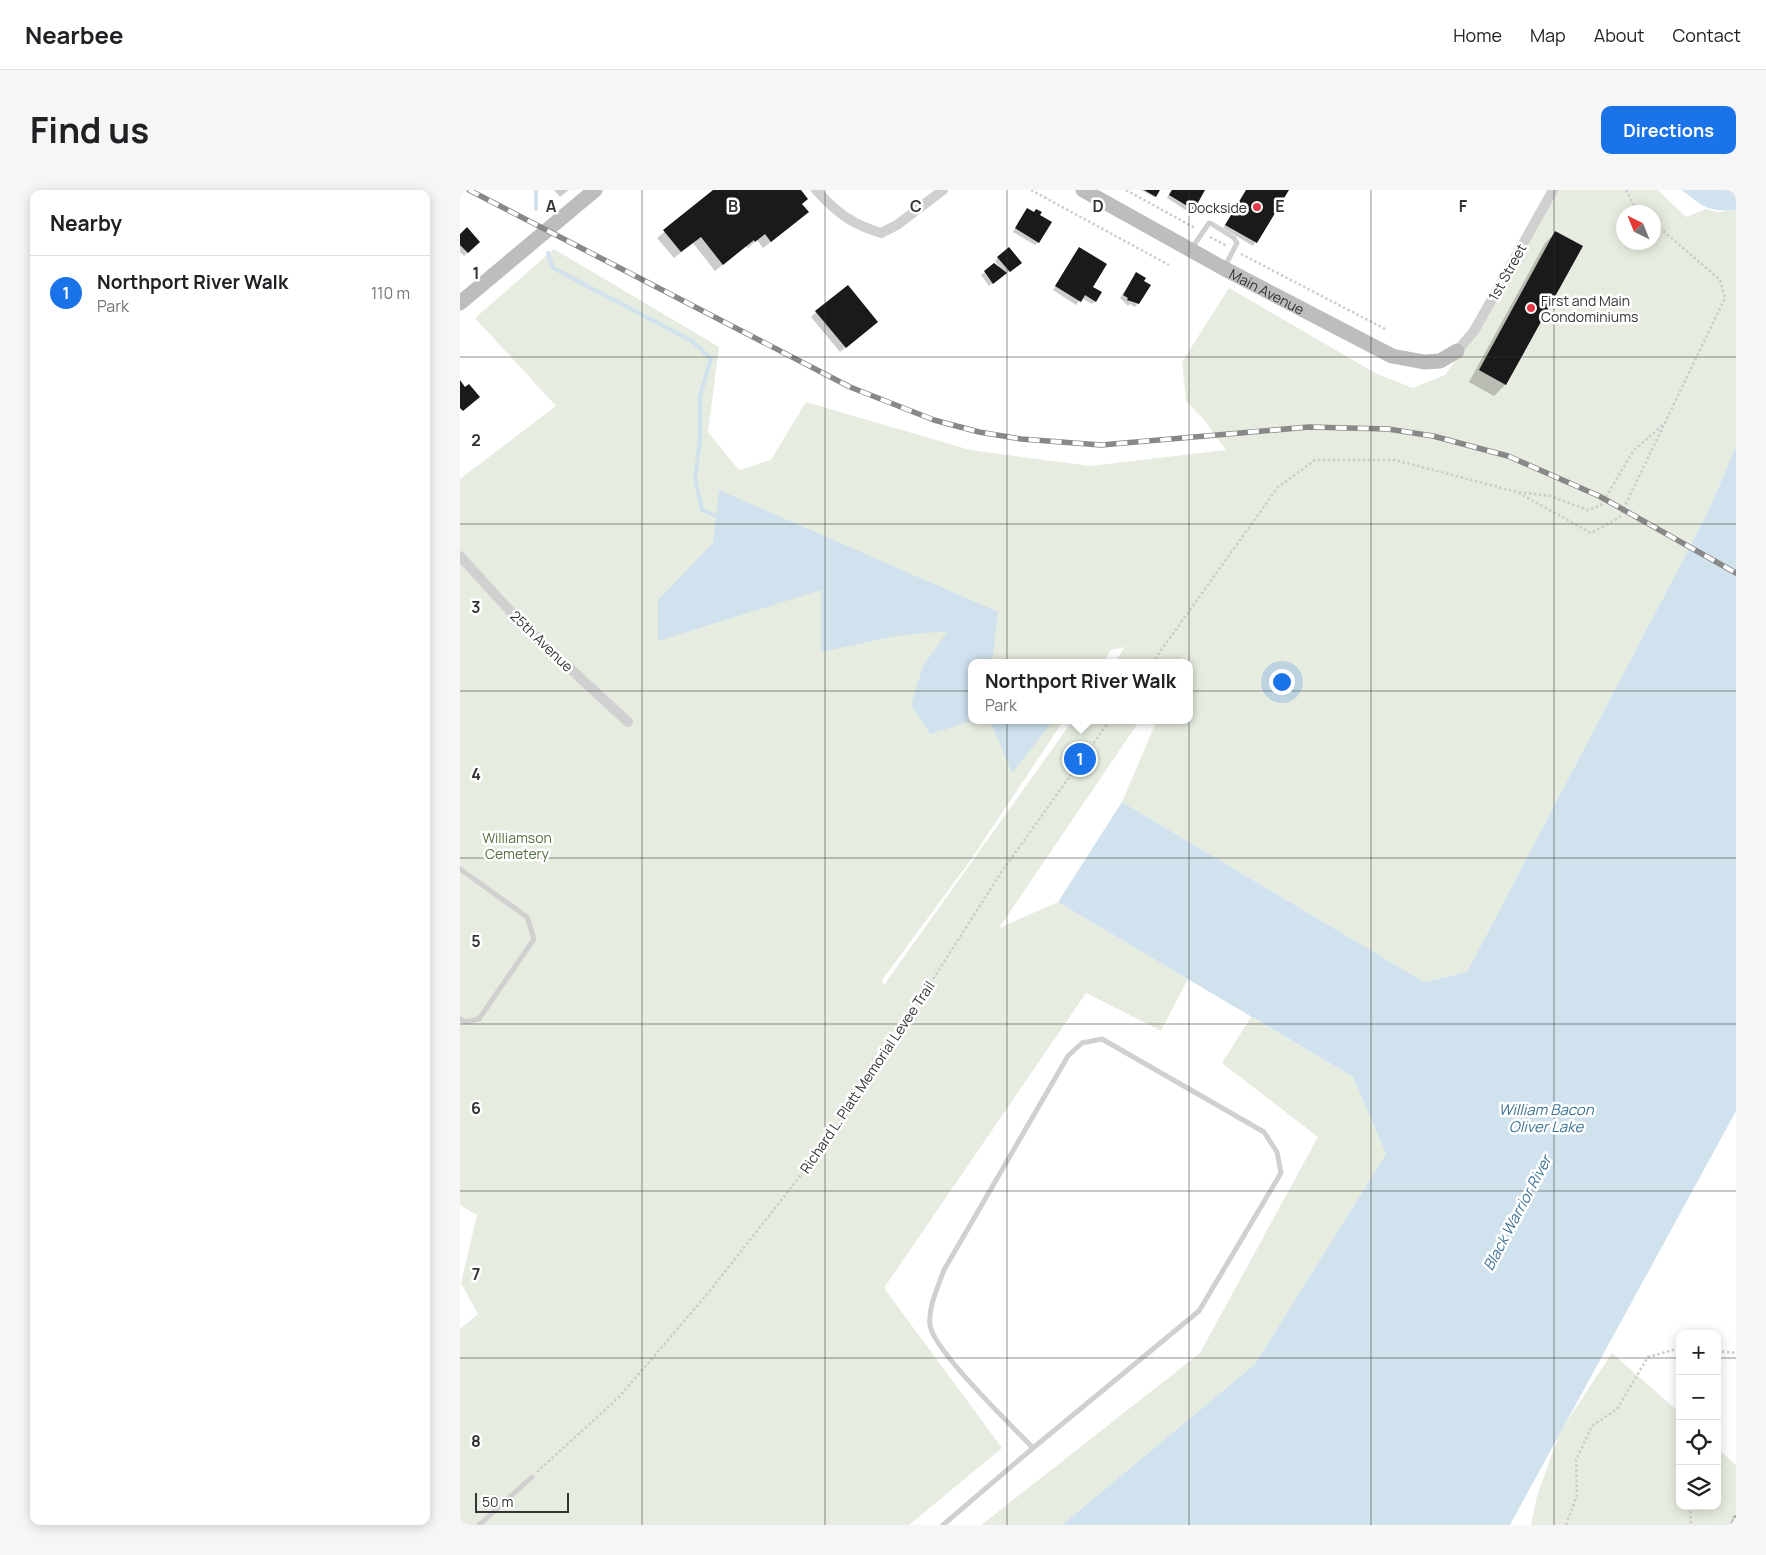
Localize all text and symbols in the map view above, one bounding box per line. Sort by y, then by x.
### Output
text: Nearbee [25,18,124,51]
text: Home [1453,23,1502,47]
text: Map [1530,23,1566,47]
text: About [1594,23,1644,47]
text: Contact [1672,23,1741,47]
text: Find us [30,106,149,154]
button: Directions [1601,106,1736,154]
text: A [546,195,557,217]
text: B [728,195,738,217]
text: C [910,195,922,217]
text: D [1092,195,1104,217]
text: E [1275,195,1285,217]
text: F [1459,195,1468,217]
place label: Dockside [1188,198,1247,217]
marker: Dockside [1251,201,1263,213]
north arrow [1616,205,1661,250]
text: Nearby [50,209,122,237]
street label: 1st Street [1484,240,1531,304]
text: 1 [472,262,480,284]
street label: Main Avenue [1226,264,1308,318]
text: Northport River Walk [97,269,288,295]
text: 1 [62,282,70,304]
text: 110 m [371,282,410,304]
place label: First and Main Condominiums [1541,291,1638,326]
text: Park [97,295,129,317]
marker: First and Main Condominiums [1525,302,1537,314]
text: 2 [471,429,481,451]
text: 3 [471,596,481,618]
street label: 25th Avenue [506,606,578,676]
popup [968,659,1193,724]
text: Northport River Walk [985,668,1176,694]
your location [1269,669,1295,695]
text: Park [985,694,1017,716]
pin: 1 [1064,740,1096,778]
text: 4 [471,763,481,785]
park label: Williamson Cemetery [482,828,552,863]
text: 5 [471,930,481,952]
street label: Richard L. Platt Memorial Levee Trail [795,977,939,1177]
text: 6 [471,1097,481,1119]
water label: William Bacon Oliver Lake [1498,1099,1595,1137]
water label: Black Warrior River [1478,1149,1557,1274]
text: 7 [472,1263,480,1285]
map controls [1676,1330,1721,1510]
button: + [1676,1330,1721,1375]
button: − [1676,1375,1721,1420]
button: locate [1676,1420,1721,1465]
text: 8 [471,1430,481,1452]
button: layers [1676,1465,1721,1510]
scale bar [475,1490,569,1513]
text: 50 m [482,1492,513,1511]

